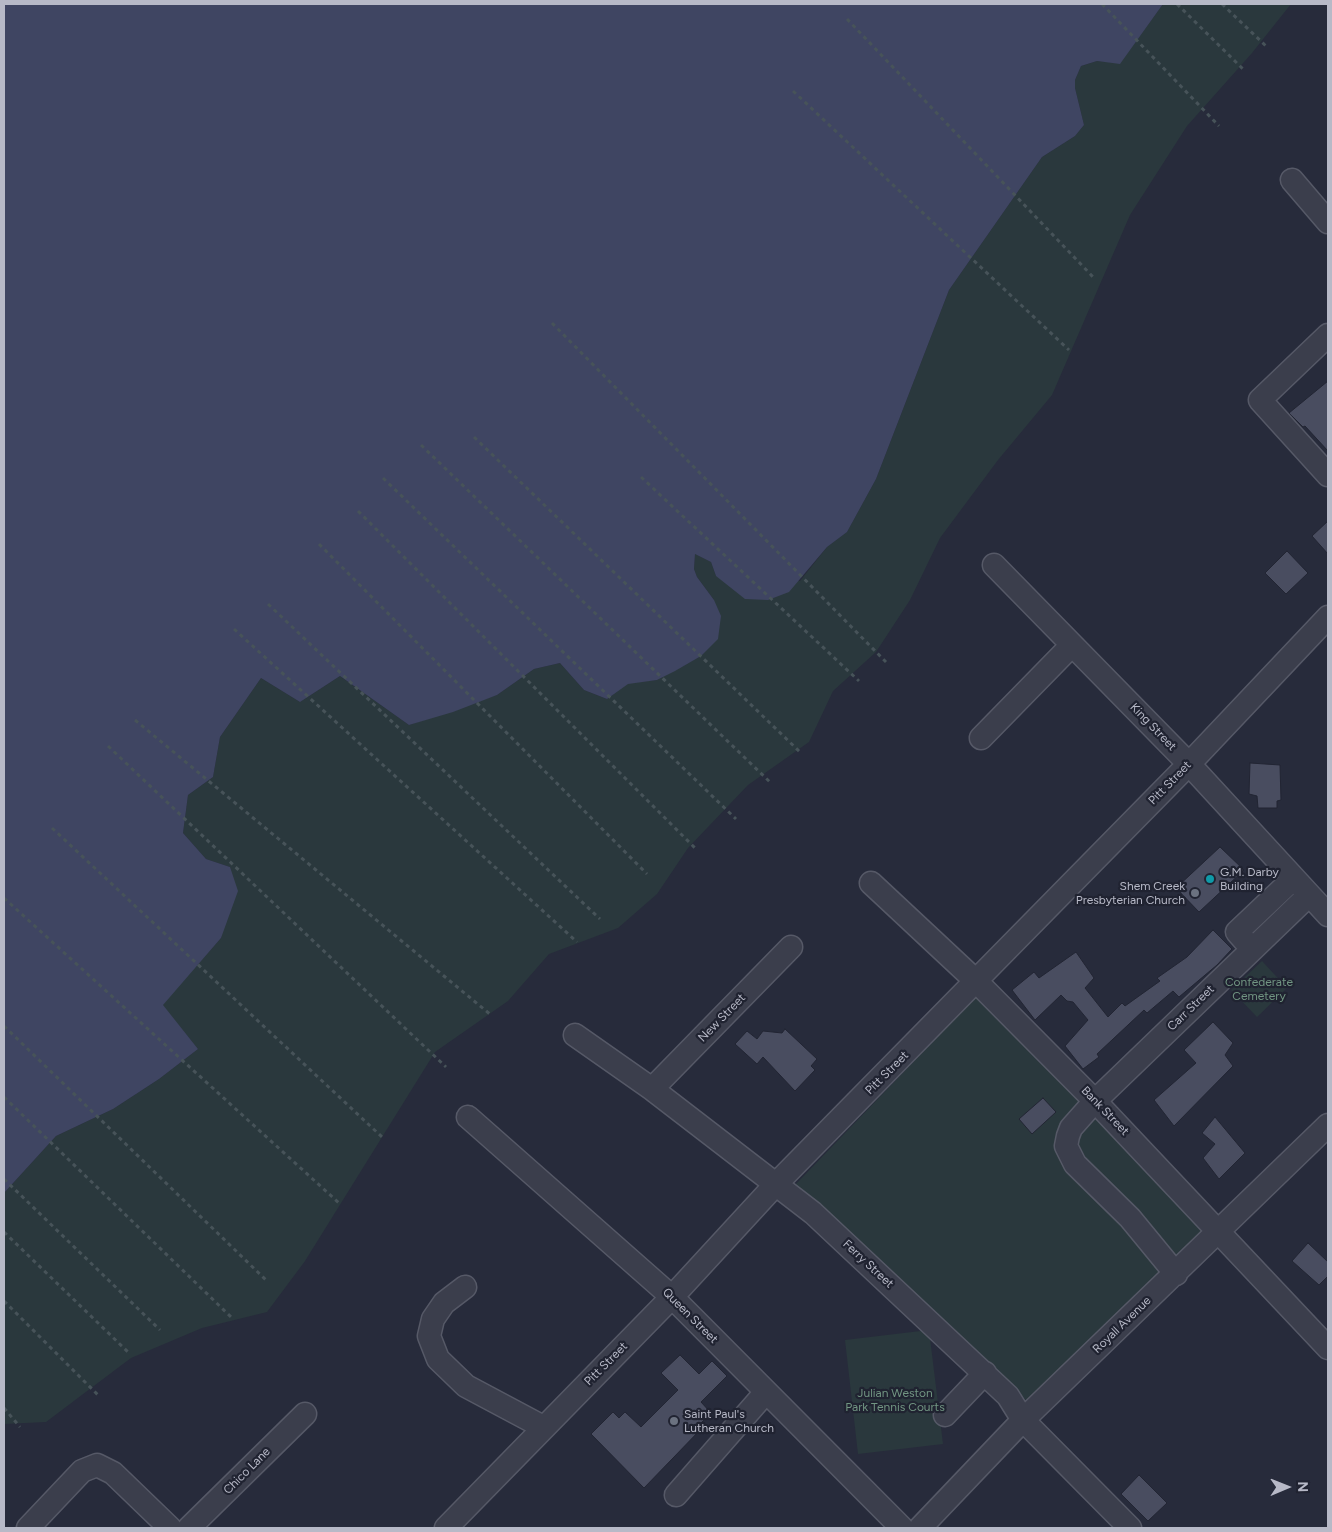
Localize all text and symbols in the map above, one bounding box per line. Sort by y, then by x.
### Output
street label: King Street [1127,700,1179,754]
street label: Pitt Street [1146,758,1194,808]
place label: G.M. Darby Building [1220,865,1279,893]
marker: G.M. Darby Building [1204,873,1216,885]
place label: Shem Creek Presbyterian Church [1076,879,1185,907]
marker: Shem Creek Presbyterian Church [1189,887,1201,899]
park label: Confederate Cemetery [1225,975,1293,1003]
street label: Carr Street [1165,982,1217,1034]
street label: New Street [695,991,749,1045]
street label: Pitt Street [862,1048,912,1098]
street label: Bank Street [1078,1084,1132,1138]
street label: Ferry Street [840,1237,896,1291]
street label: Queen Street [659,1285,721,1347]
street label: Royall Avenue [1090,1294,1154,1356]
street label: Pitt Street [581,1339,631,1389]
park label: Julian Weston Park Tennis Courts [845,1386,945,1414]
place label: Saint Paul's Lutheran Church [684,1407,774,1435]
marker: Saint Paul's Lutheran Church [668,1415,680,1427]
street label: Chico Lane [221,1445,273,1497]
north arrow [1262,1462,1312,1512]
text: N [1294,1481,1311,1492]

